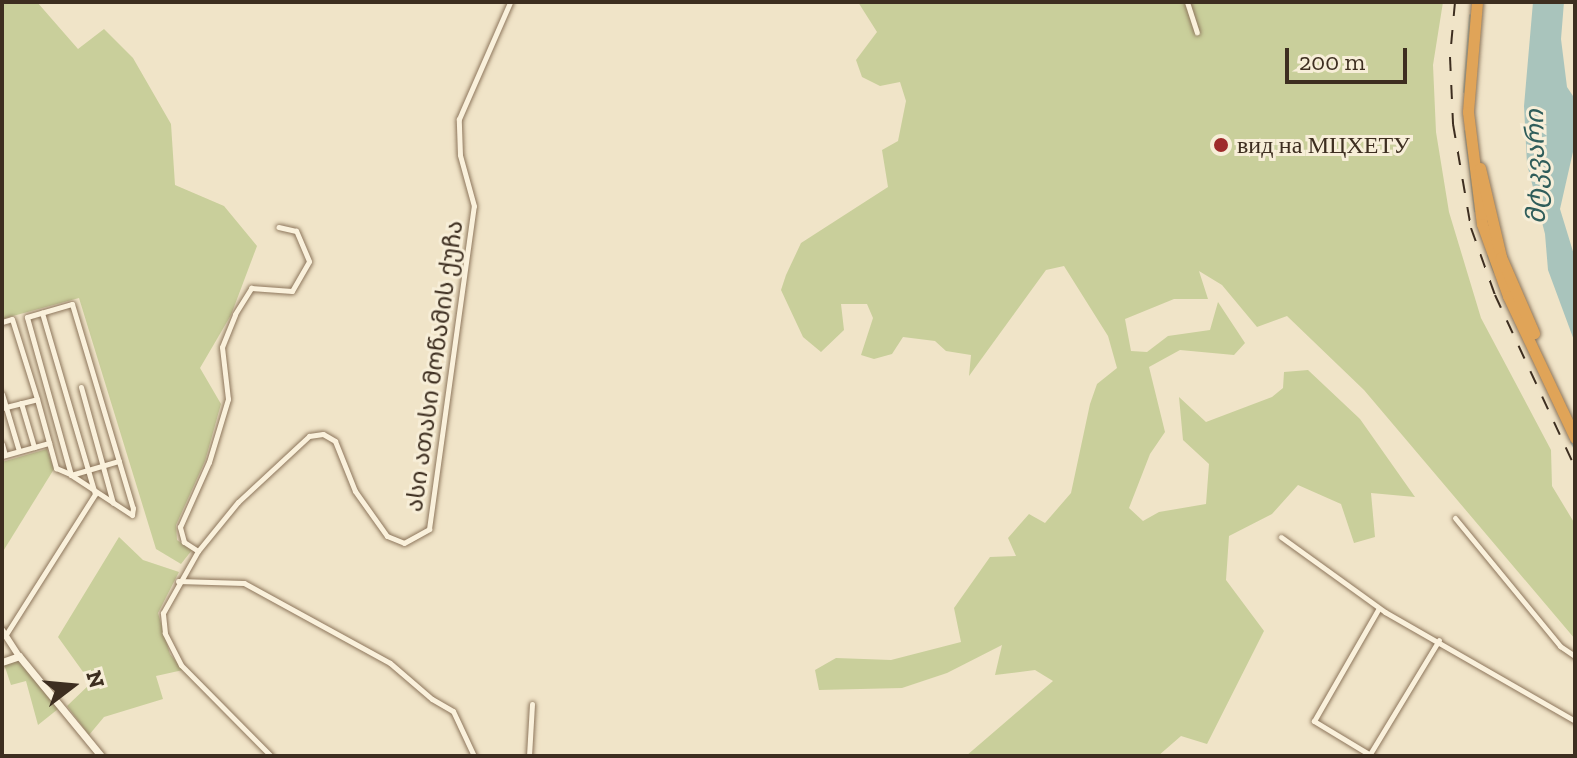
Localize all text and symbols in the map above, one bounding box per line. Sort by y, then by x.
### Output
scale bar [1289,32,1411,82]
text: 200 m [1299,47,1365,76]
water label: მტკვარი [1519,109,1553,225]
place label: вид на МЦХЕТУ [1237,131,1410,159]
marker: вид на МЦХЕТУ [1212,136,1230,154]
street label: ასი ათასი მოწამის ქუჩა [399,218,469,514]
north arrow [32,646,112,726]
text: N [80,667,111,691]

